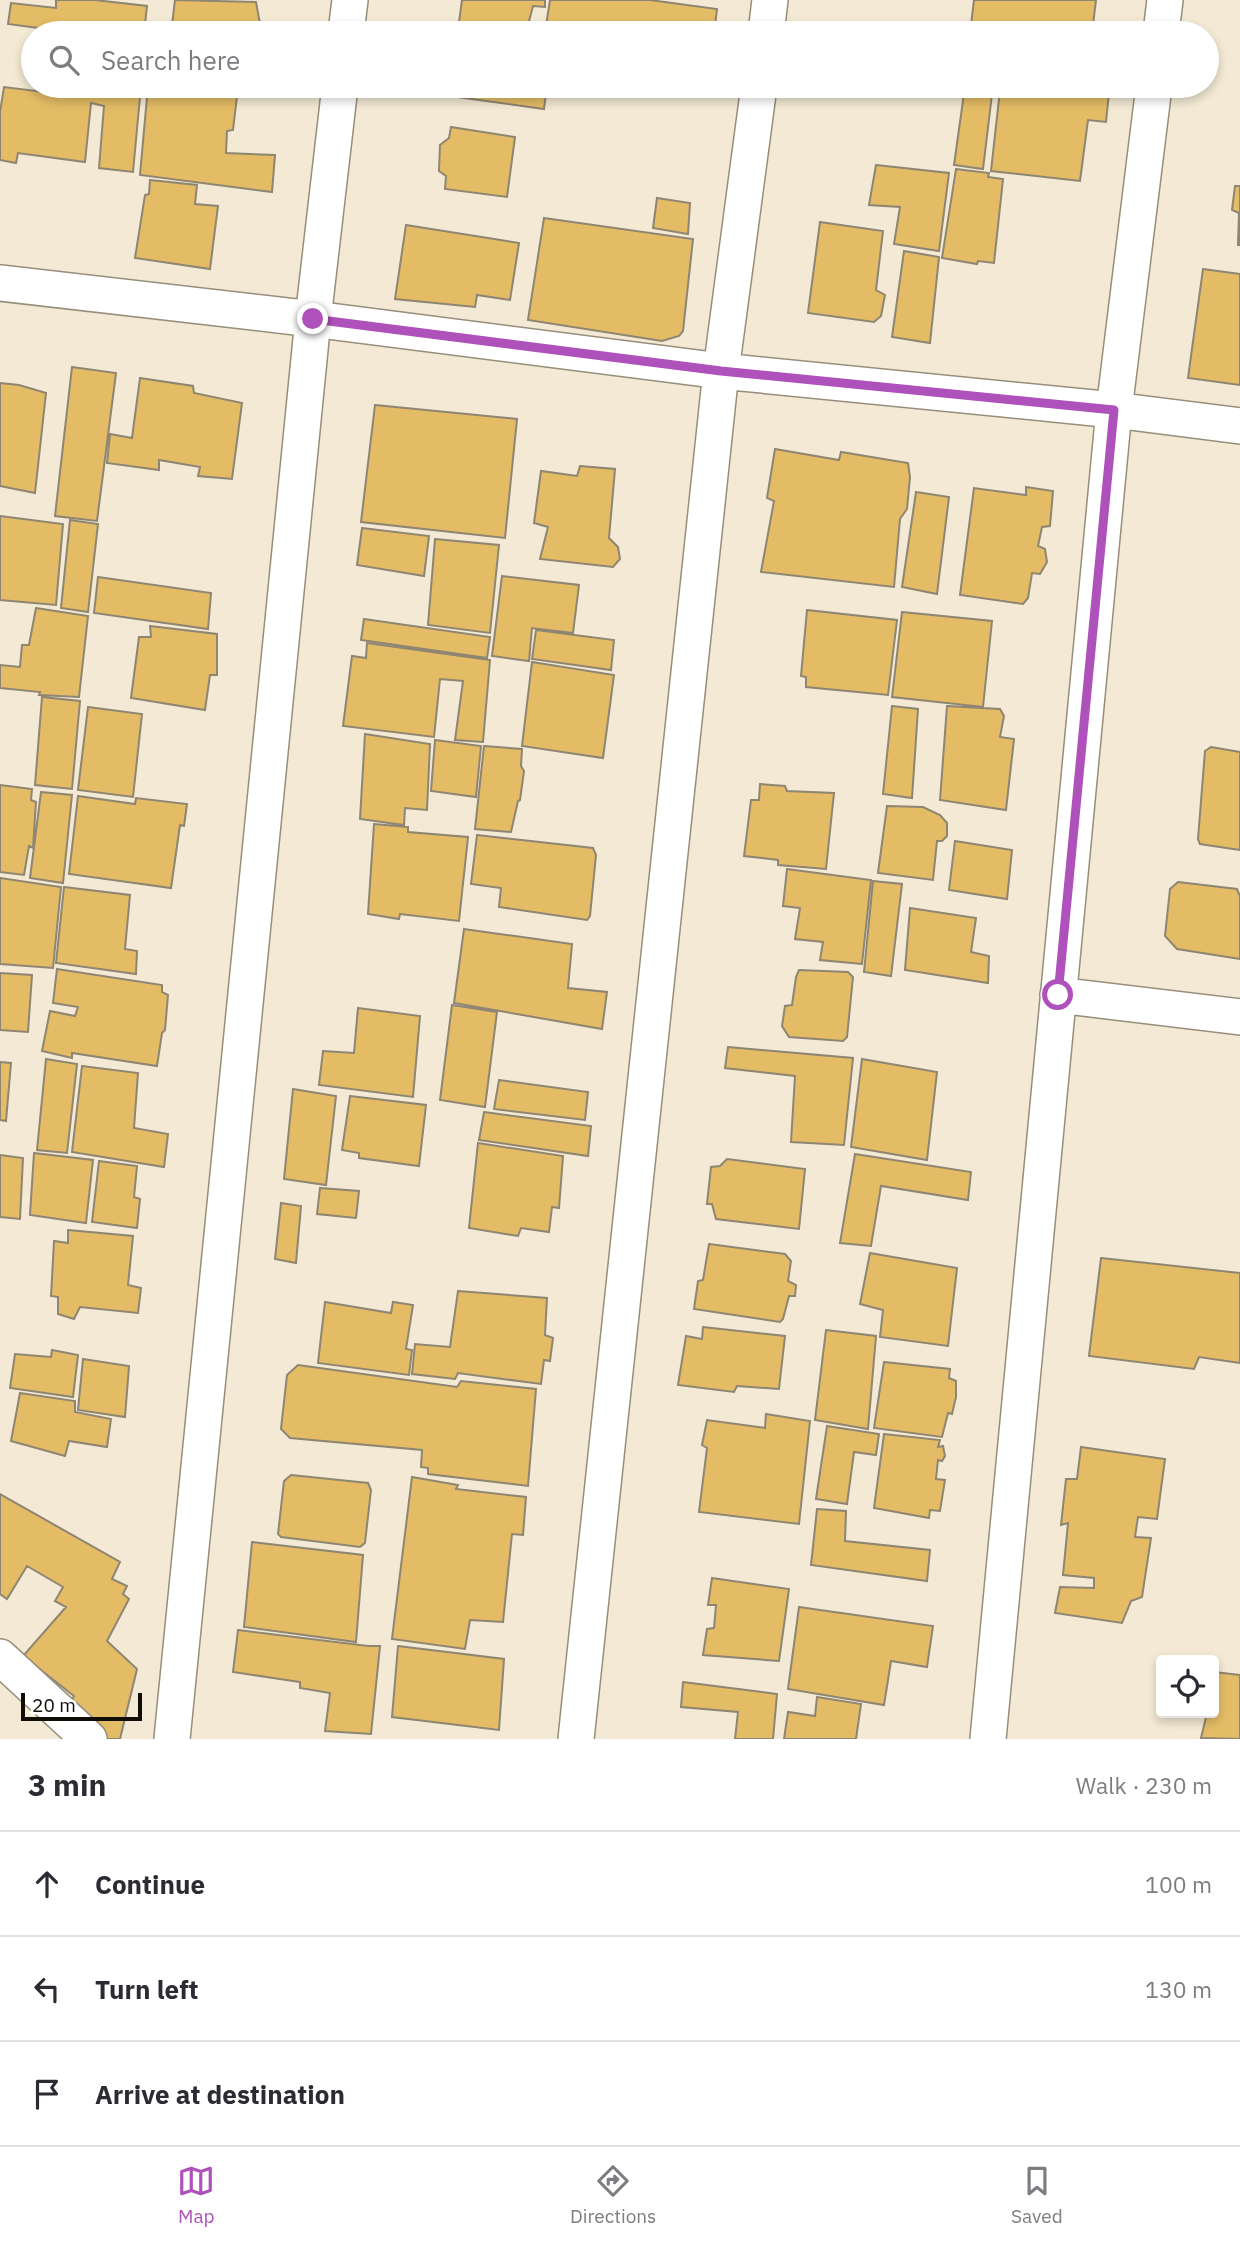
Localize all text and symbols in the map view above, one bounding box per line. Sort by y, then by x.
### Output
search box [21,21,1219,98]
icon: search [45,41,83,79]
text: Search here [101,43,240,77]
route end [297,303,328,334]
route start [1042,979,1073,1010]
map controls [1156,1655,1219,1718]
button: locate [1156,1655,1219,1718]
scale bar [21,1690,142,1722]
text: 20 m [32,1693,76,1717]
text: 3 min [28,1765,106,1804]
text: Walk · 230 m [1076,1770,1212,1800]
icon: ahead [28,1865,66,1903]
text: Continue [95,1867,205,1901]
text: 100 m [1145,1869,1212,1899]
icon: left [28,1970,66,2008]
text: Turn left [95,1972,198,2006]
text: 130 m [1145,1974,1212,2004]
icon: arrive [28,2075,66,2113]
text: Arrive at destination [95,2077,345,2111]
tab: Map [177,2162,215,2228]
tab: Directions [570,2162,656,2228]
tab: Saved [1011,2162,1063,2228]

